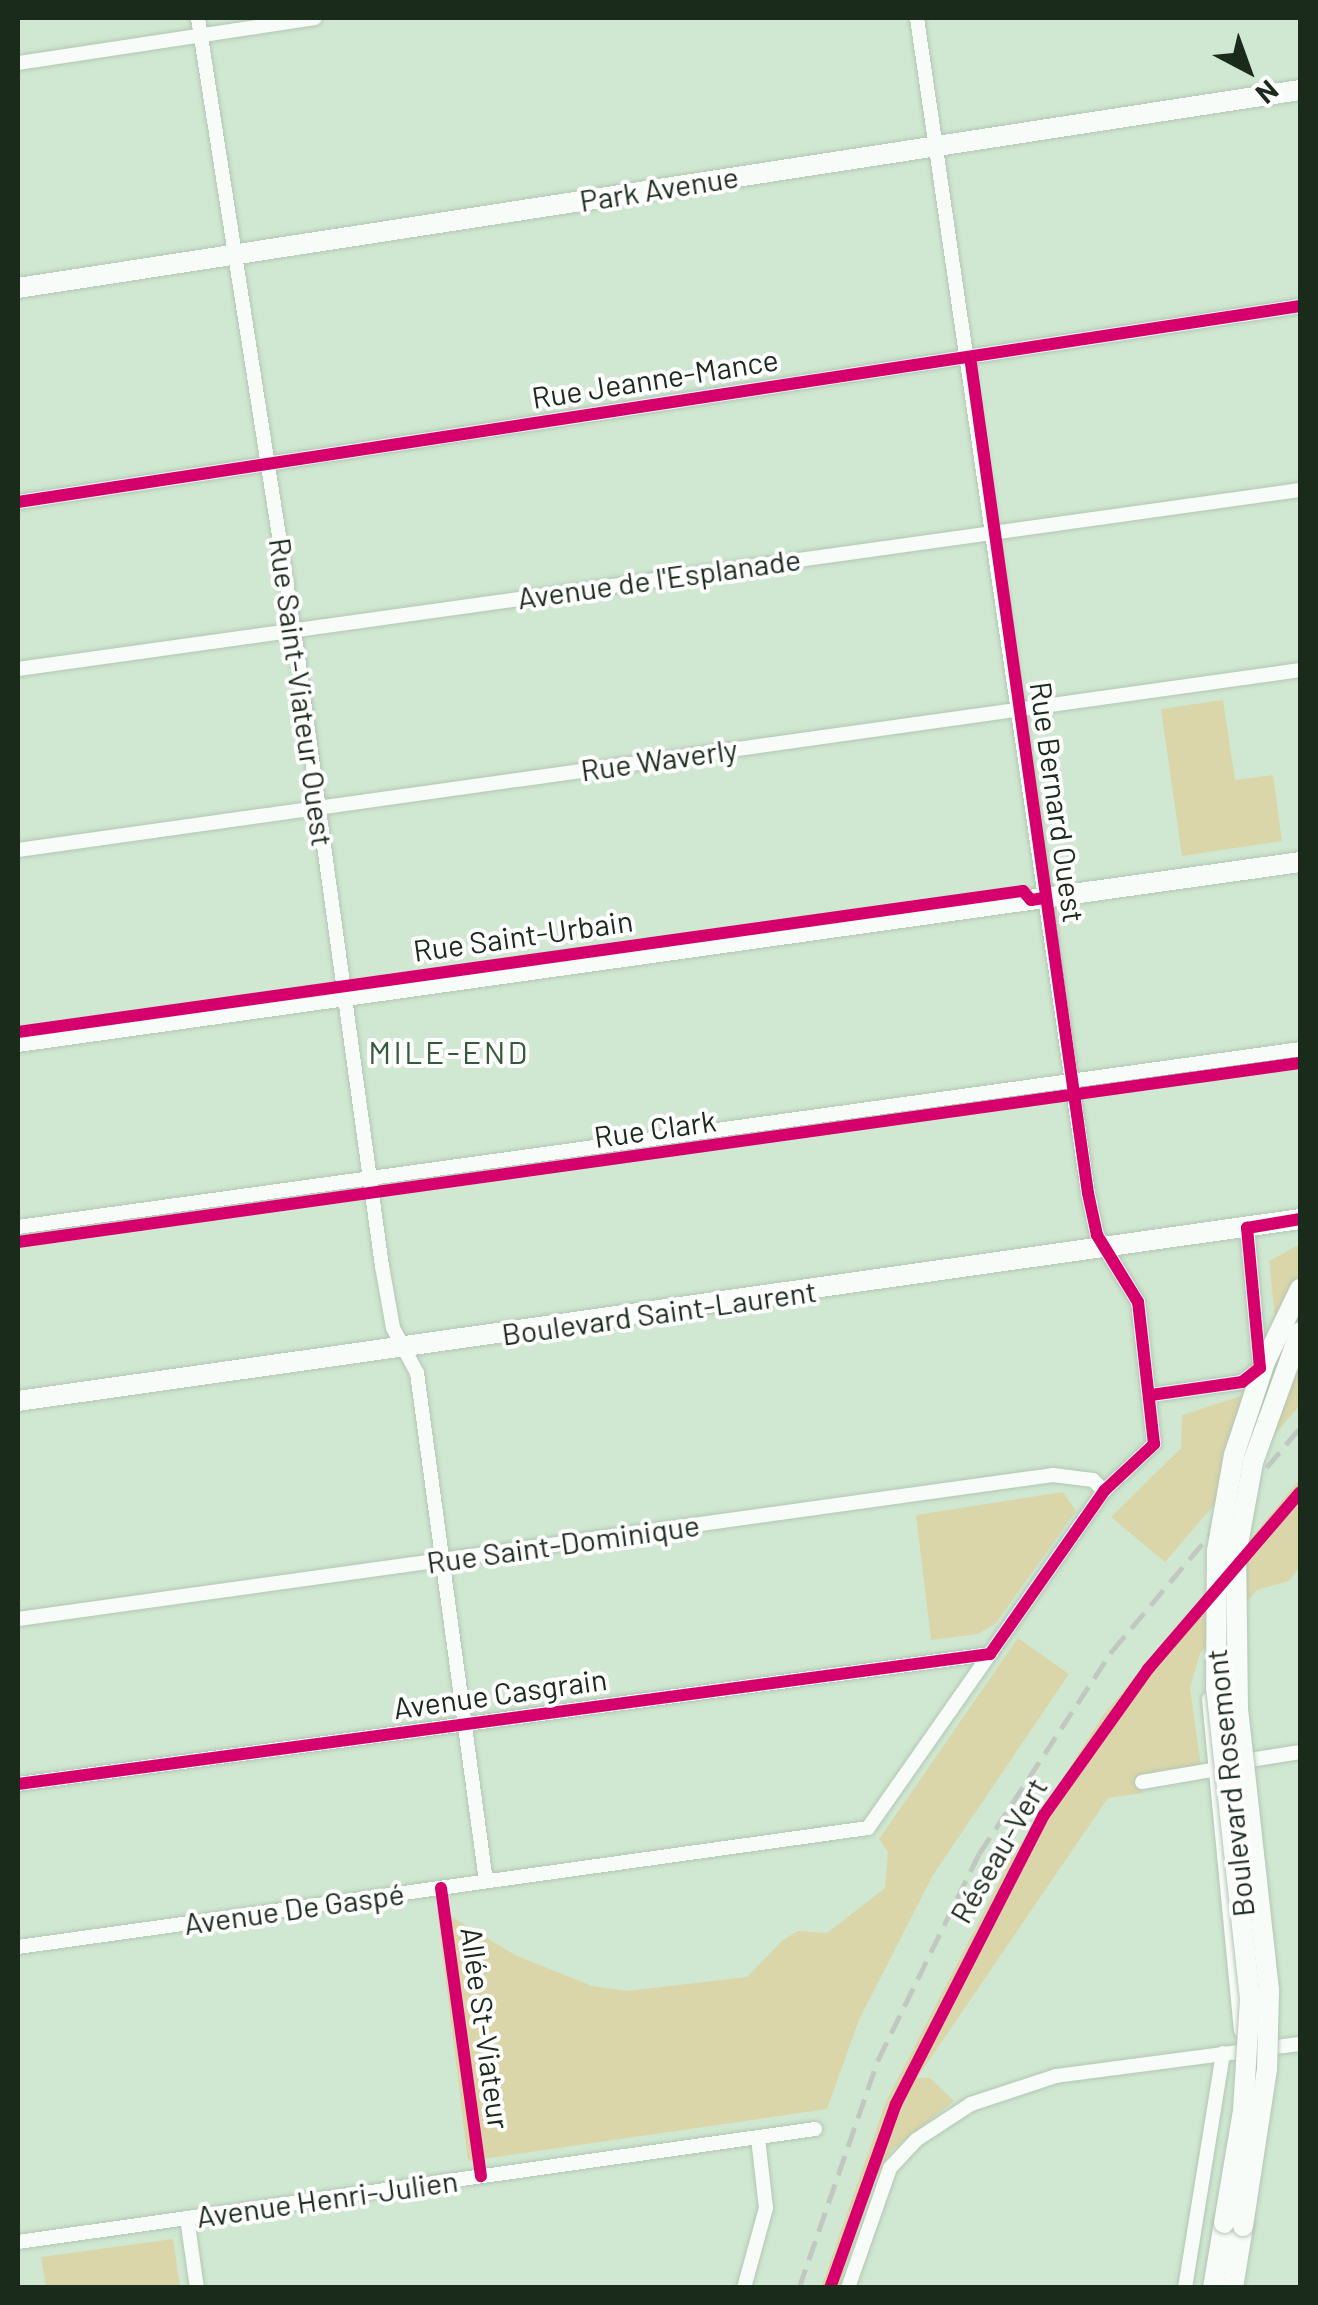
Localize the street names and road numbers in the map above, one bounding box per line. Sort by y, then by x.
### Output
street label: Park Avenue [577,158,741,218]
street label: Rue Jeanne-Mance [529,341,781,415]
street label: Rue Saint-Viateur Ouest [263,535,341,849]
street label: Avenue de l'Esplanade [515,540,803,616]
street label: Rue Bernard Ouest [1023,679,1093,925]
street label: Rue Waverly [578,730,740,788]
street label: Rue Saint-Urbain [411,902,635,968]
street label: Rue Clark [592,1102,718,1154]
street label: Boulevard Saint-Laurent [499,1272,819,1352]
street label: Rue Saint-Dominique [424,1506,702,1580]
street label: Boulevard Rosemont [1197,1647,1261,1919]
street label: Avenue Casgrain [391,1660,609,1726]
street label: Réseau-Vert [942,1771,1054,1929]
street label: Avenue De Gaspé [182,1875,406,1941]
street label: Allée St-Viateur [454,1925,518,2131]
street label: Avenue Henri-Julien [194,2162,460,2234]

